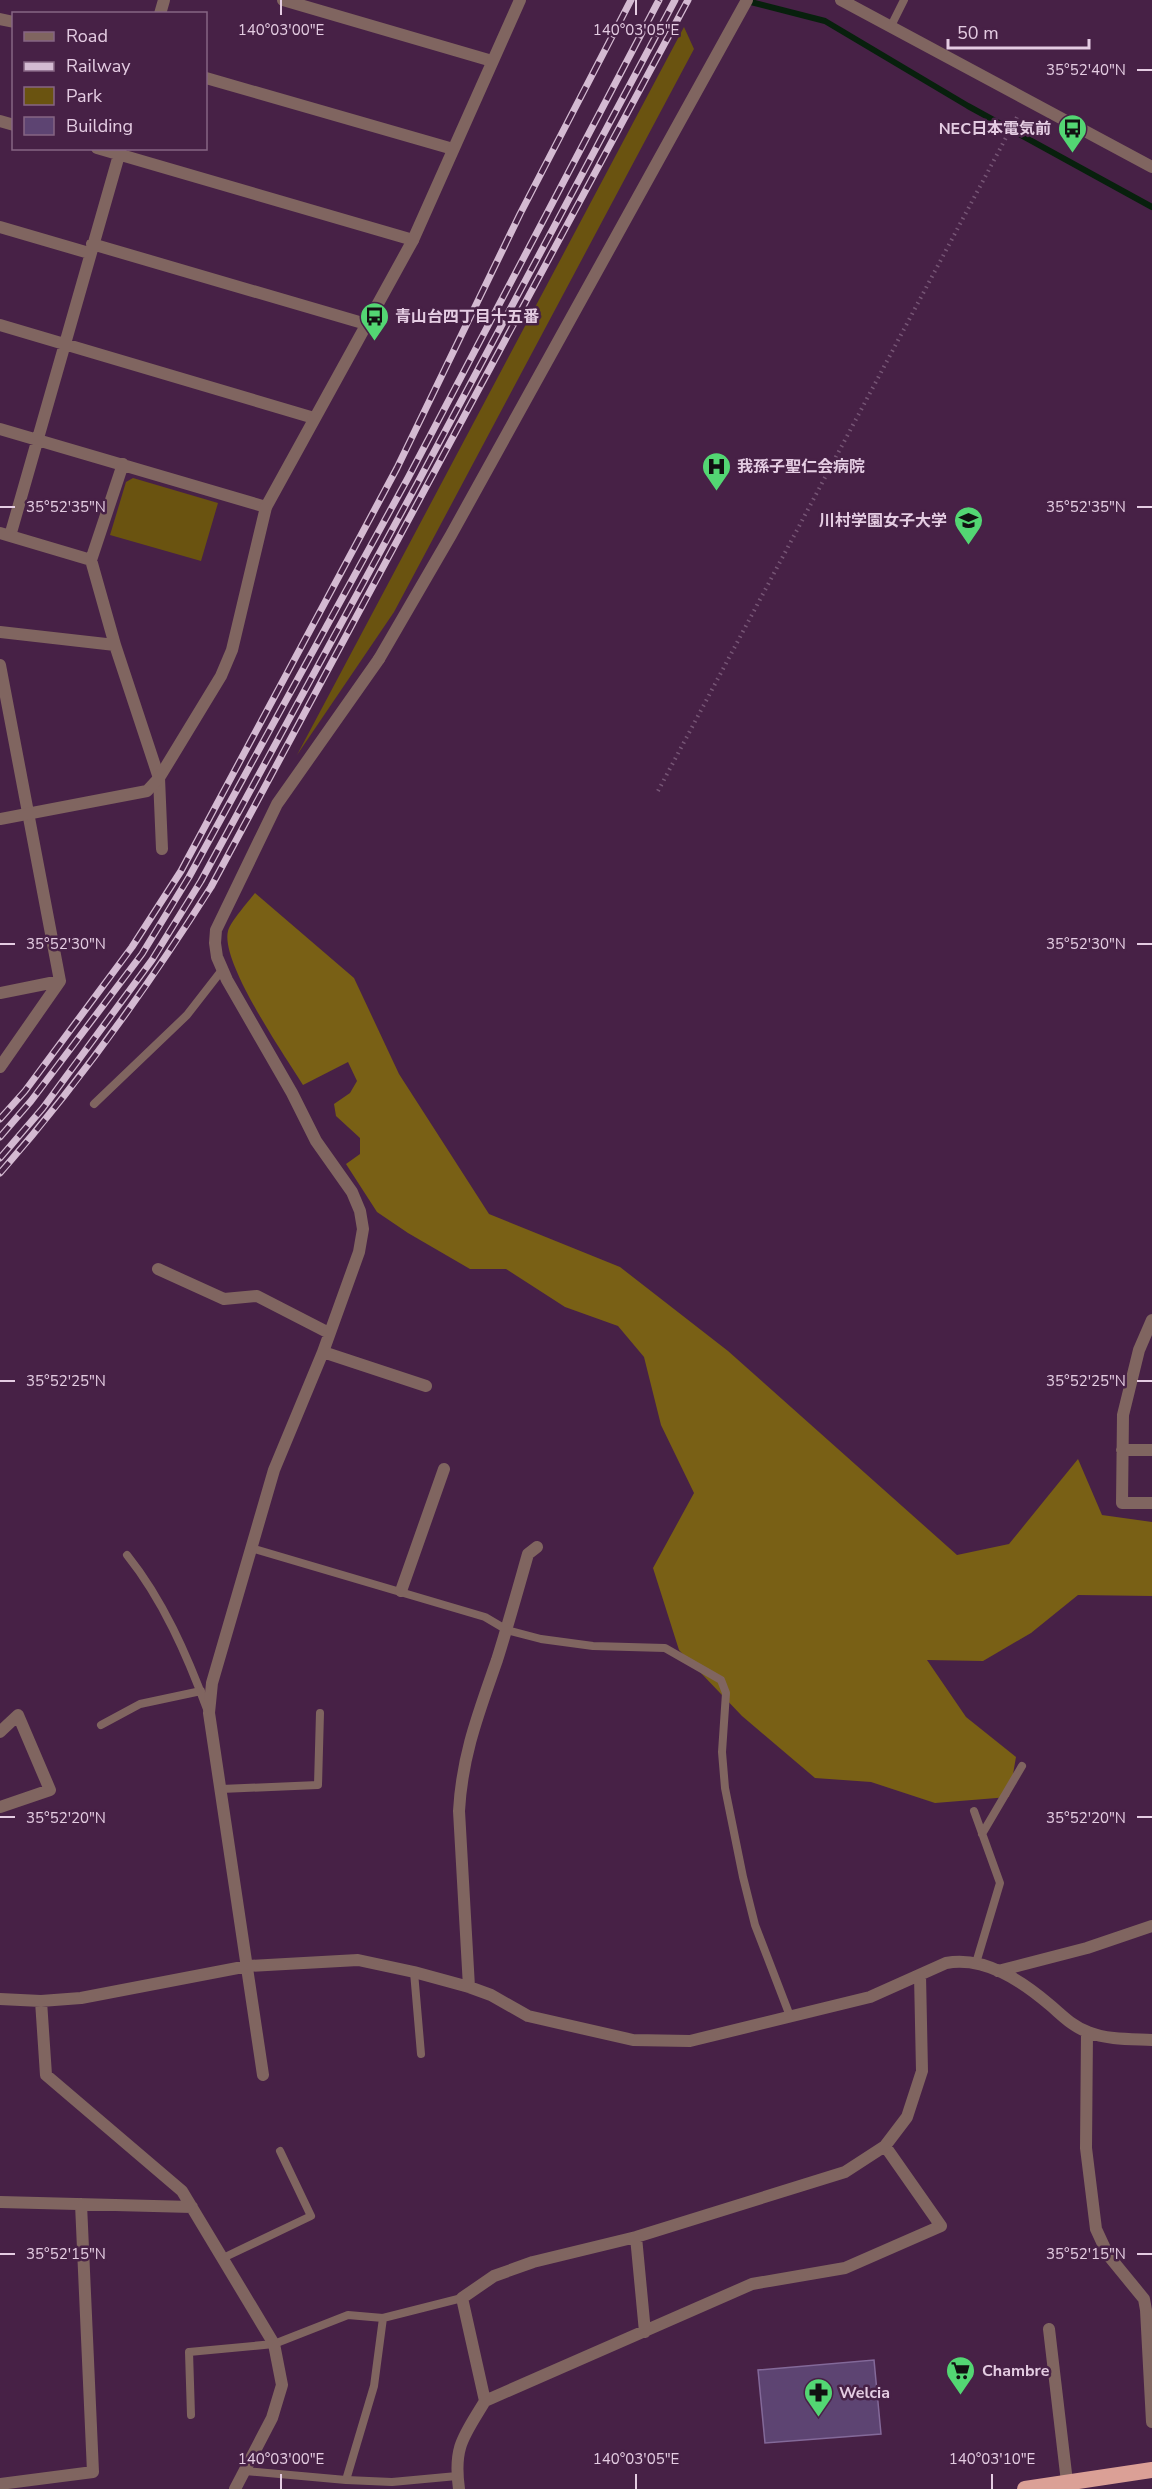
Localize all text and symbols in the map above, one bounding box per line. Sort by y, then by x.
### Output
legend [12,12,207,150]
scale bar [948,12,1089,50]
text: 140°03'00"E [238,20,324,40]
text: 140°03'05"E [593,20,679,40]
text: 50 m [957,21,999,45]
text: Road [66,24,108,48]
text: Railway [66,54,131,78]
text: 35°52'40"N [1046,60,1126,80]
text: Park [66,84,103,108]
bus stop icon: NEC日本電気前 [1056,112,1088,154]
text: Building [66,114,133,138]
place label: NEC日本電気前 [939,118,1051,140]
bus stop icon: 青山台四丁目十五番 [358,300,390,342]
place label: 青山台四丁目十五番 [395,306,539,328]
hospital icon: 我孫子聖仁会病院 [700,450,732,492]
place label: 我孫子聖仁会病院 [737,456,865,478]
text: 35°52'35"N [26,497,106,517]
text: 35°52'35"N [1046,497,1126,517]
school or university icon: 川村学園女子大学 [952,504,984,546]
place label: 川村学園女子大学 [819,510,947,532]
text: 35°52'30"N [26,934,106,954]
text: 35°52'30"N [1046,934,1126,954]
text: 35°52'25"N [26,1371,106,1391]
text: 35°52'25"N [1046,1371,1126,1391]
text: 35°52'20"N [26,1808,106,1828]
text: 35°52'20"N [1046,1808,1126,1828]
text: 35°52'15"N [26,2244,106,2264]
text: 35°52'15"N [1046,2244,1126,2264]
supermarket icon: Chambre [945,2354,977,2396]
place label: Chambre [982,2360,1050,2382]
pharmacy icon: Welcia [802,2376,834,2418]
place label: Welcia [839,2382,890,2404]
text: 140°03'00"E [238,2449,324,2469]
text: 140°03'05"E [593,2449,679,2469]
text: 140°03'10"E [949,2449,1035,2469]

